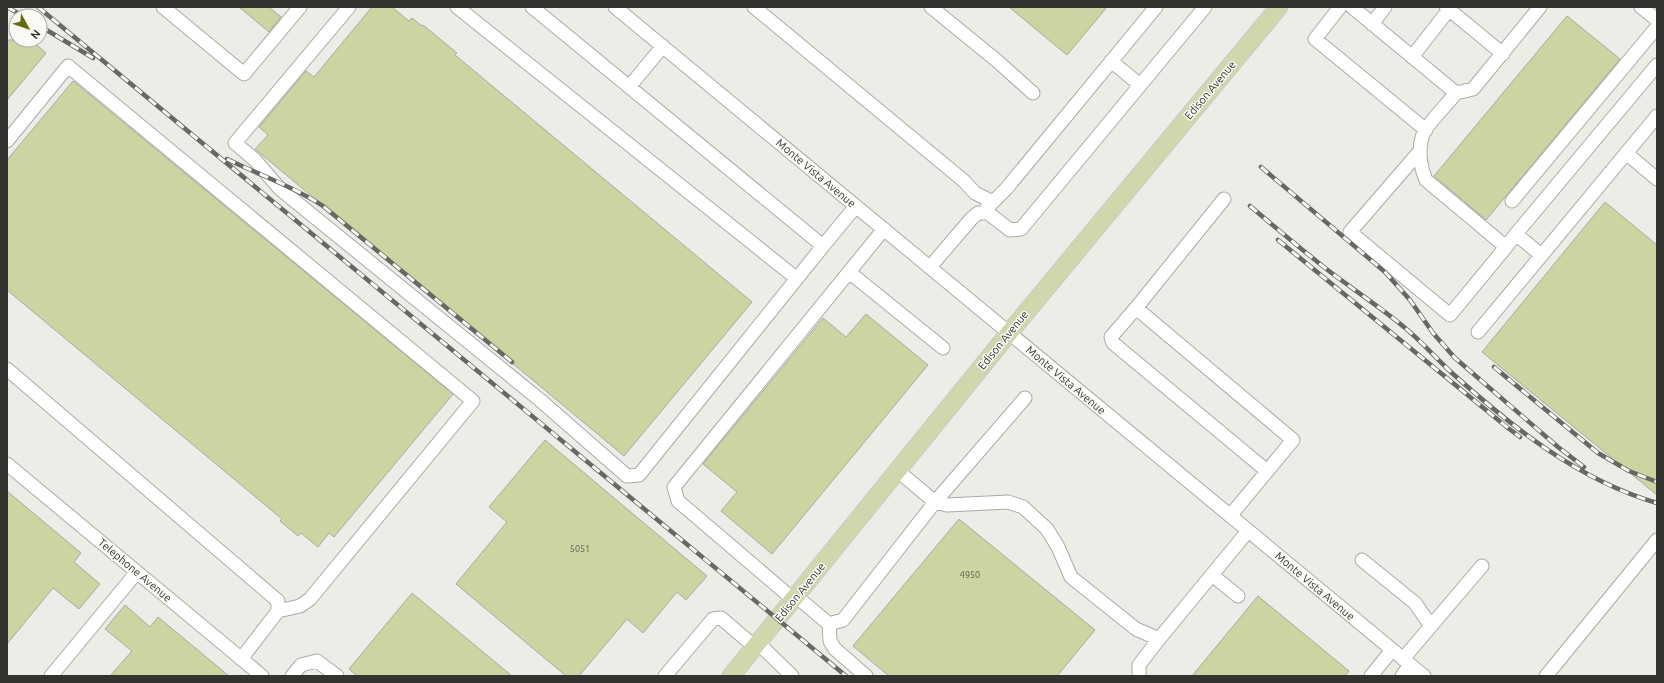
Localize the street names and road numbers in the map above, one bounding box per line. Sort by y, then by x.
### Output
street label: Edison Avenue [1182,58,1238,122]
street label: Monte Vista Avenue [774,136,858,210]
street label: Edison Avenue [976,308,1030,372]
street label: Monte Vista Avenue [1024,343,1108,417]
street label: Telephone Avenue [96,536,174,604]
street label: Monte Vista Avenue [1273,549,1357,623]
street label: Edison Avenue [773,560,827,624]

